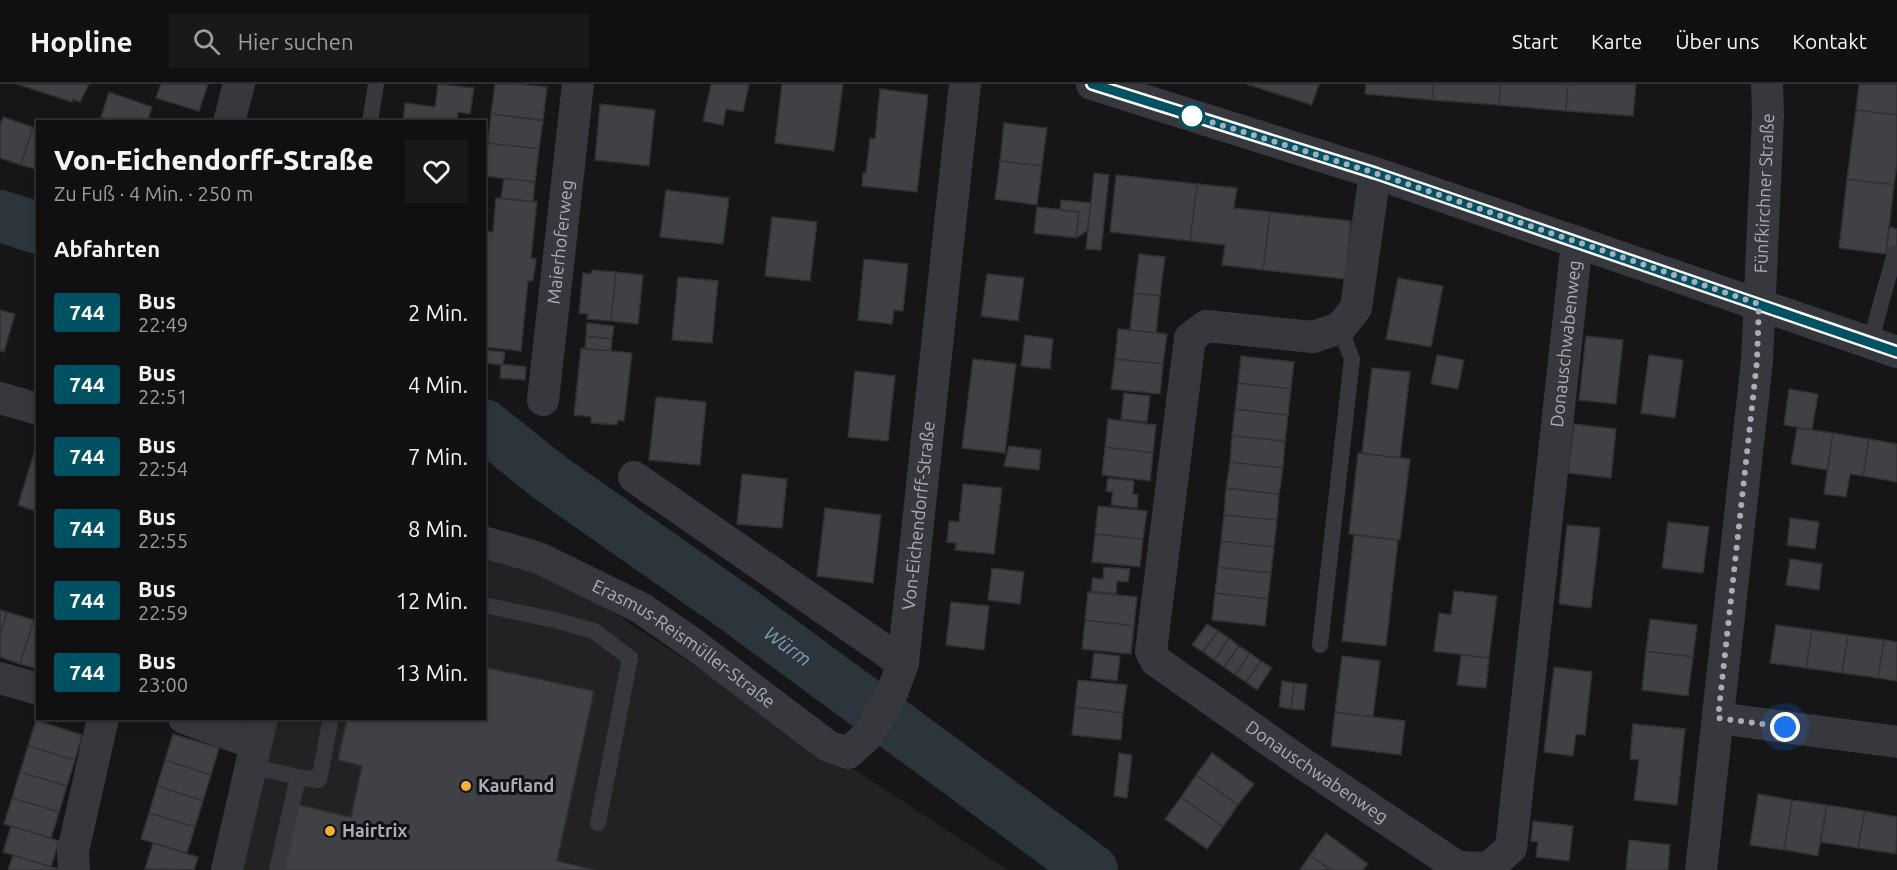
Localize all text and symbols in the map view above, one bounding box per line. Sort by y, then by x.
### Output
search box [169,14,589,68]
icon: search [190,25,223,58]
text: Hopline [30,26,133,57]
text: Hier suchen [238,29,354,54]
text: Start [1512,29,1558,53]
text: Karte [1591,29,1642,53]
text: Über uns [1675,29,1759,53]
text: Kontakt [1792,29,1867,53]
unlabelled marker [1179,103,1205,129]
street label: Fünfkirchner Straße [1750,113,1777,274]
button: heart [405,140,468,203]
text: Von-Eichendorff-Straße [54,144,374,175]
street label: Maierhoferweg [543,179,576,305]
text: Zu Fuß · 4 Min. · 250 m [54,182,253,205]
text: Abfahrten [54,236,160,261]
street label: Donauschwabenweg [1546,259,1584,428]
text: Bus [138,288,176,313]
text: 744 [69,300,105,324]
text: 2 Min. [408,300,468,325]
text: 22:49 [138,313,188,336]
text: Bus [138,360,176,385]
text: 744 [69,372,105,396]
text: 4 Min. [408,372,468,397]
text: 22:51 [138,385,188,408]
street label: Von-Eichendorff-Straße [898,420,938,611]
text: Bus [138,432,176,457]
text: 744 [69,444,105,468]
text: 7 Min. [408,444,468,469]
text: 22:54 [138,457,188,480]
text: Bus [138,504,176,529]
text: 744 [69,516,105,540]
text: 8 Min. [408,516,468,541]
text: 22:55 [138,529,188,552]
street label: Erasmus-Reismüller-Straße [589,575,780,711]
text: Bus [138,576,176,601]
text: 744 [69,588,105,612]
text: 12 Min. [396,588,468,613]
text: 22:59 [138,601,188,624]
water label: Würm [760,621,816,671]
text: Bus [138,648,176,673]
text: 744 [69,660,105,684]
text: 13 Min. [396,660,468,685]
text: 23:00 [138,673,188,696]
your location [1770,712,1800,742]
street label: Donauschwabenweg [1242,716,1392,827]
place label: Kaufland [478,775,554,795]
marker: Kaufland [459,779,473,793]
place label: Hairtrix [342,820,407,840]
marker: Hairtrix [323,824,337,838]

